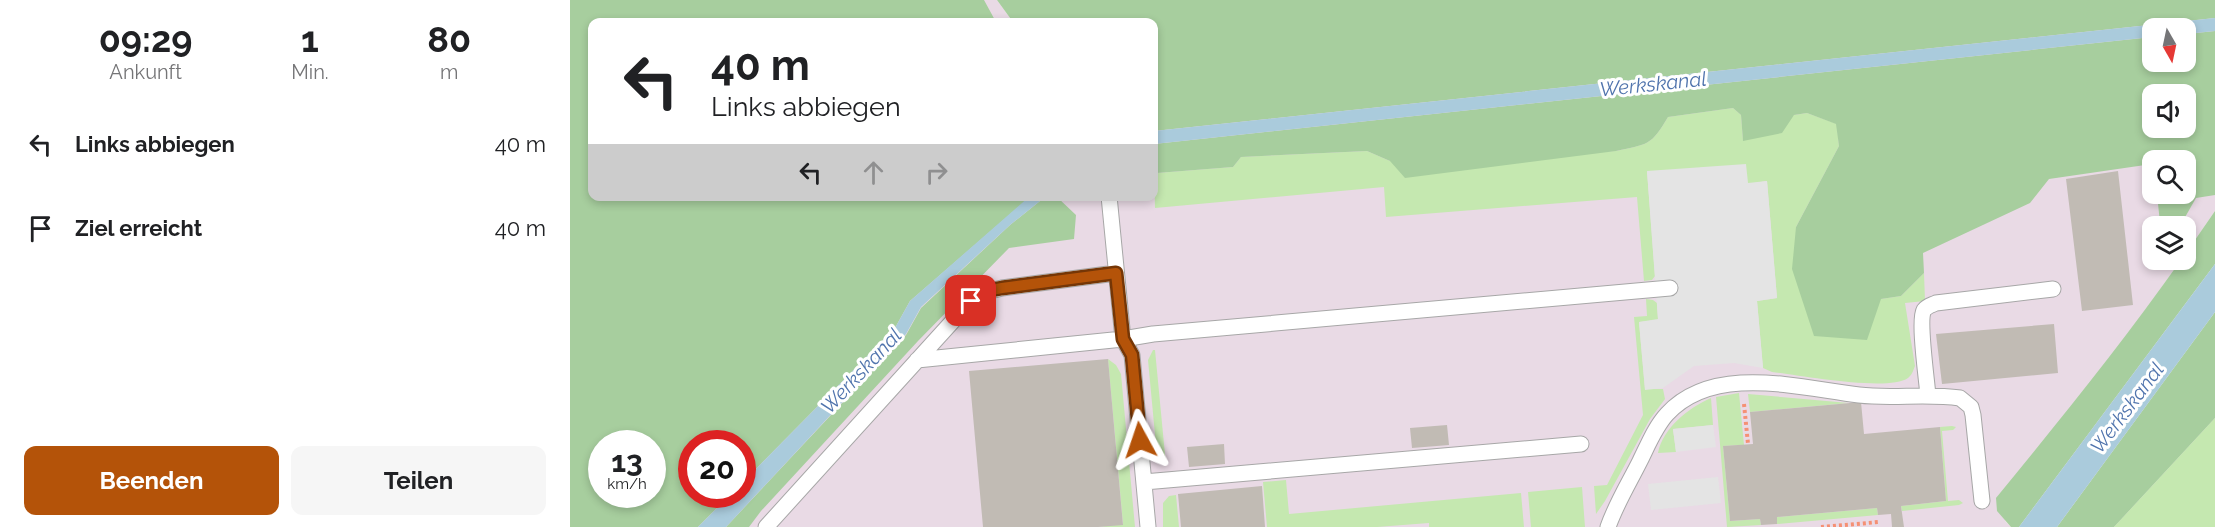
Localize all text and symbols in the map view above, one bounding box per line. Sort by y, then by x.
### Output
text: 09:29 [99,18,192,60]
text: 1 [301,18,319,60]
text: 80 [427,18,471,60]
north arrow [2142,18,2196,72]
map controls [2142,18,2196,270]
text: 40 m [711,41,810,90]
icon: left [612,42,690,120]
text: Ankunft [109,60,182,84]
text: Min. [291,60,329,84]
text: m [440,60,458,84]
water label: Werkskanal [1598,66,1708,102]
button: sound [2142,84,2196,138]
text: Links abbiegen [711,91,901,122]
icon: left [24,128,57,161]
text: Links abbiegen [75,131,235,157]
text: 40 m [495,131,546,157]
button: search [2142,150,2196,204]
icon: left [794,156,827,189]
icon: ahead [857,156,890,189]
icon: right [920,156,953,189]
icon: arrive [24,212,57,245]
text: Ziel erreicht [75,215,202,241]
text: 40 m [495,215,546,241]
button: layers [2142,216,2196,270]
pin [945,275,996,326]
icon: arrive [954,284,987,317]
water label: Werkskanal [816,324,906,418]
water label: Werkskanal [2085,358,2169,458]
position arrow [1108,408,1172,472]
speed limit sign: 20 [678,430,756,508]
text: 13 [611,444,643,479]
button: Beenden [24,446,279,515]
button: Teilen [291,446,546,515]
text: km/h [607,475,647,493]

